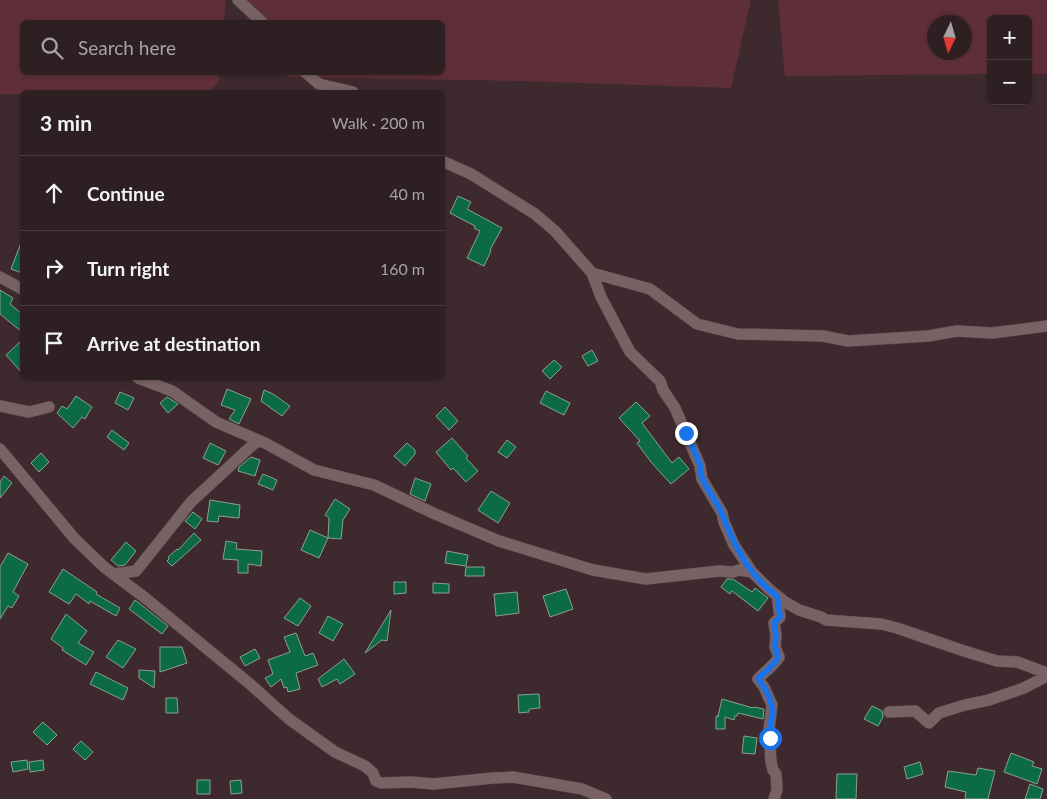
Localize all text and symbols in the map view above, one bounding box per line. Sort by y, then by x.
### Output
north arrow [927,15,972,60]
map controls [987,15,1032,105]
button: + [987,15,1032,60]
search box [20,20,445,75]
icon: search [38,34,66,62]
text: Search here [78,36,176,59]
button: − [987,60,1032,105]
text: 3 min [40,110,92,135]
text: Walk · 200 m [332,113,425,132]
icon: ahead [40,179,68,207]
text: Continue [87,182,165,205]
text: 40 m [389,184,425,203]
icon: right [40,254,68,282]
text: Turn right [87,257,169,280]
text: 160 m [380,259,425,278]
icon: arrive [40,329,68,357]
text: Arrive at destination [87,332,260,355]
route end [675,422,698,445]
route start [759,727,782,750]

